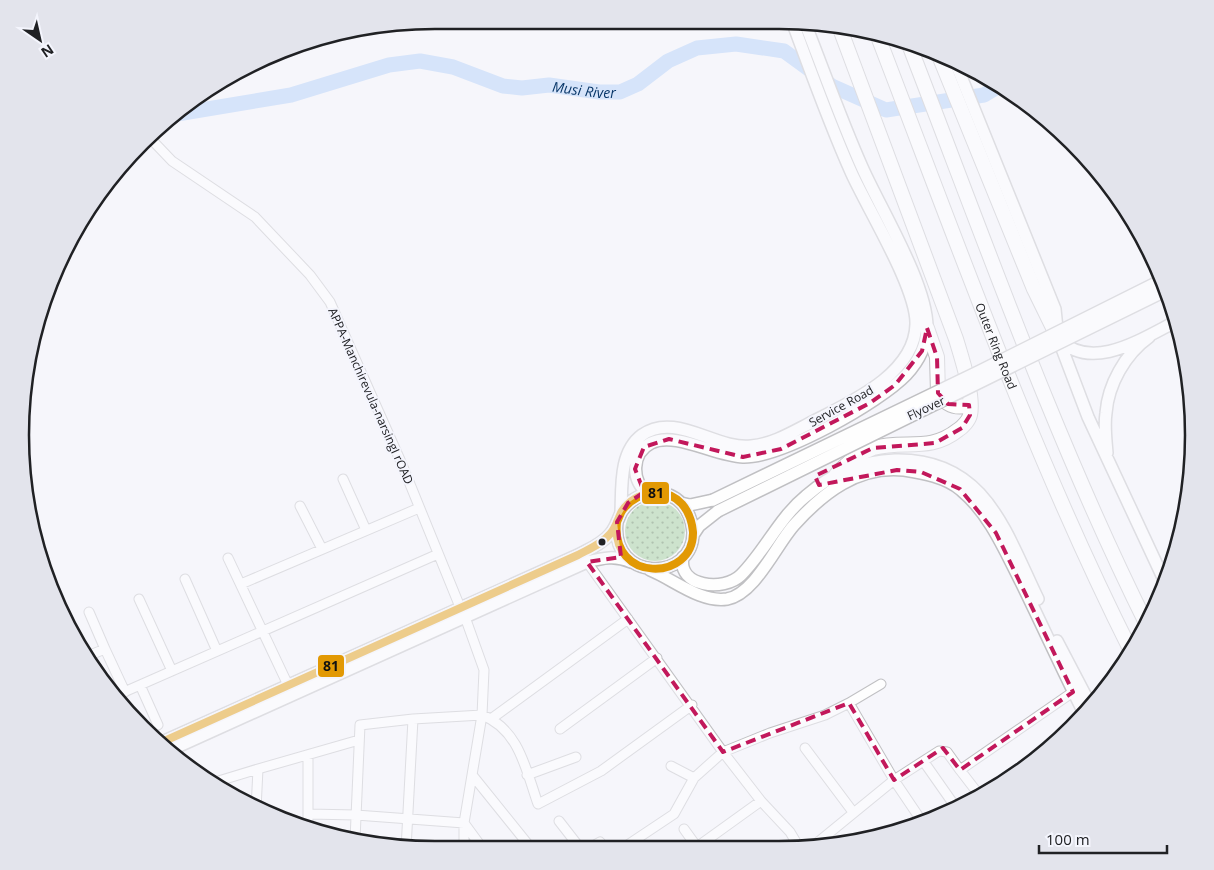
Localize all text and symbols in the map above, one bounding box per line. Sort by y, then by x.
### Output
north arrow [15,15,65,65]
text: N [38,40,58,62]
water label: Musi River [551,76,616,102]
street label: Outer Ring Road [972,300,1021,392]
street label: APPA-Manchirevula-narsingI rOAD [324,305,418,487]
street label: Service Road [806,381,876,431]
street label: Flyover [904,392,948,424]
line badge: 81 [641,481,670,505]
text: 81 [648,483,664,502]
unlabelled marker [597,537,607,547]
line badge: 81 [317,654,345,678]
text: 81 [323,656,339,675]
scale bar [1039,822,1166,854]
text: 100 m [1046,829,1090,849]

